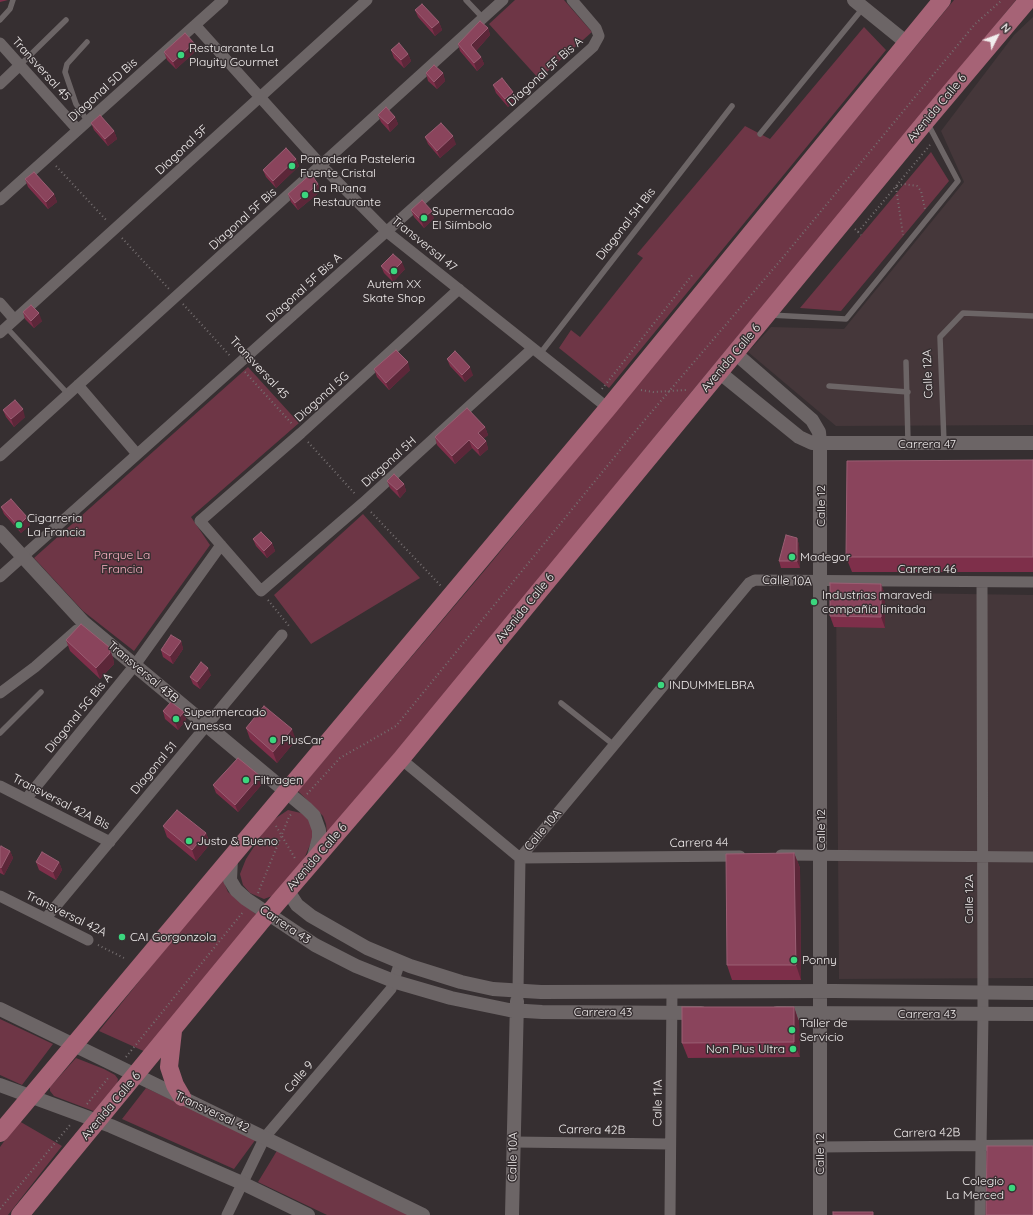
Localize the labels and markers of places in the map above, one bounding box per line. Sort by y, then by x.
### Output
place label: Restuarante La Playity Gourmet [189,41,279,69]
marker: Restuarante La Playity Gourmet [176,50,186,60]
place label: Panadería Pasteleria Fuente Cristal [300,152,415,180]
marker: Panadería Pasteleria Fuente Cristal [287,161,297,171]
place label: La Ruana Restaurante [313,181,381,209]
marker: La Ruana Restaurante [300,190,310,200]
place label: Supermercado El Siímbolo [432,204,514,232]
marker: Supermercado El Siímbolo [419,213,429,223]
marker: Autem XX Skate Shop [389,266,399,276]
place label: Autem XX Skate Shop [363,277,425,305]
place label: Cigarreria La Francia [27,511,85,539]
marker: Cigarreria La Francia [14,520,24,530]
place label: Madegor [800,550,850,564]
marker: Madegor [787,552,797,562]
place label: Industrias maravedi compañía limitada [822,588,932,616]
marker: Industrias maravedi compañía limitada [809,597,819,607]
place label: INDUMMELBRA [669,678,755,692]
marker: INDUMMELBRA [656,680,666,690]
place label: Supermercado Vanessa [184,705,266,733]
marker: Supermercado Vanessa [171,714,181,724]
place label: PlusCar [281,733,323,747]
marker: PlusCar [268,735,278,745]
place label: Filtragen [254,773,303,787]
marker: Filtragen [241,775,251,785]
place label: Justo & Bueno [197,834,278,848]
marker: Justo & Bueno [184,836,194,846]
place label: CAI Gorgonzola [130,930,216,944]
marker: CAI Gorgonzola [117,932,127,942]
place label: Ponny [802,953,837,967]
marker: Ponny [789,955,799,965]
place label: Taller de Servicio [800,1016,847,1044]
marker: Taller de Servicio [787,1025,797,1035]
place label: Non Plus Ultra [706,1042,785,1056]
marker: Non Plus Ultra [788,1044,798,1054]
place label: Colegio La Merced [946,1174,1004,1202]
marker: Colegio La Merced [1007,1183,1017,1193]

